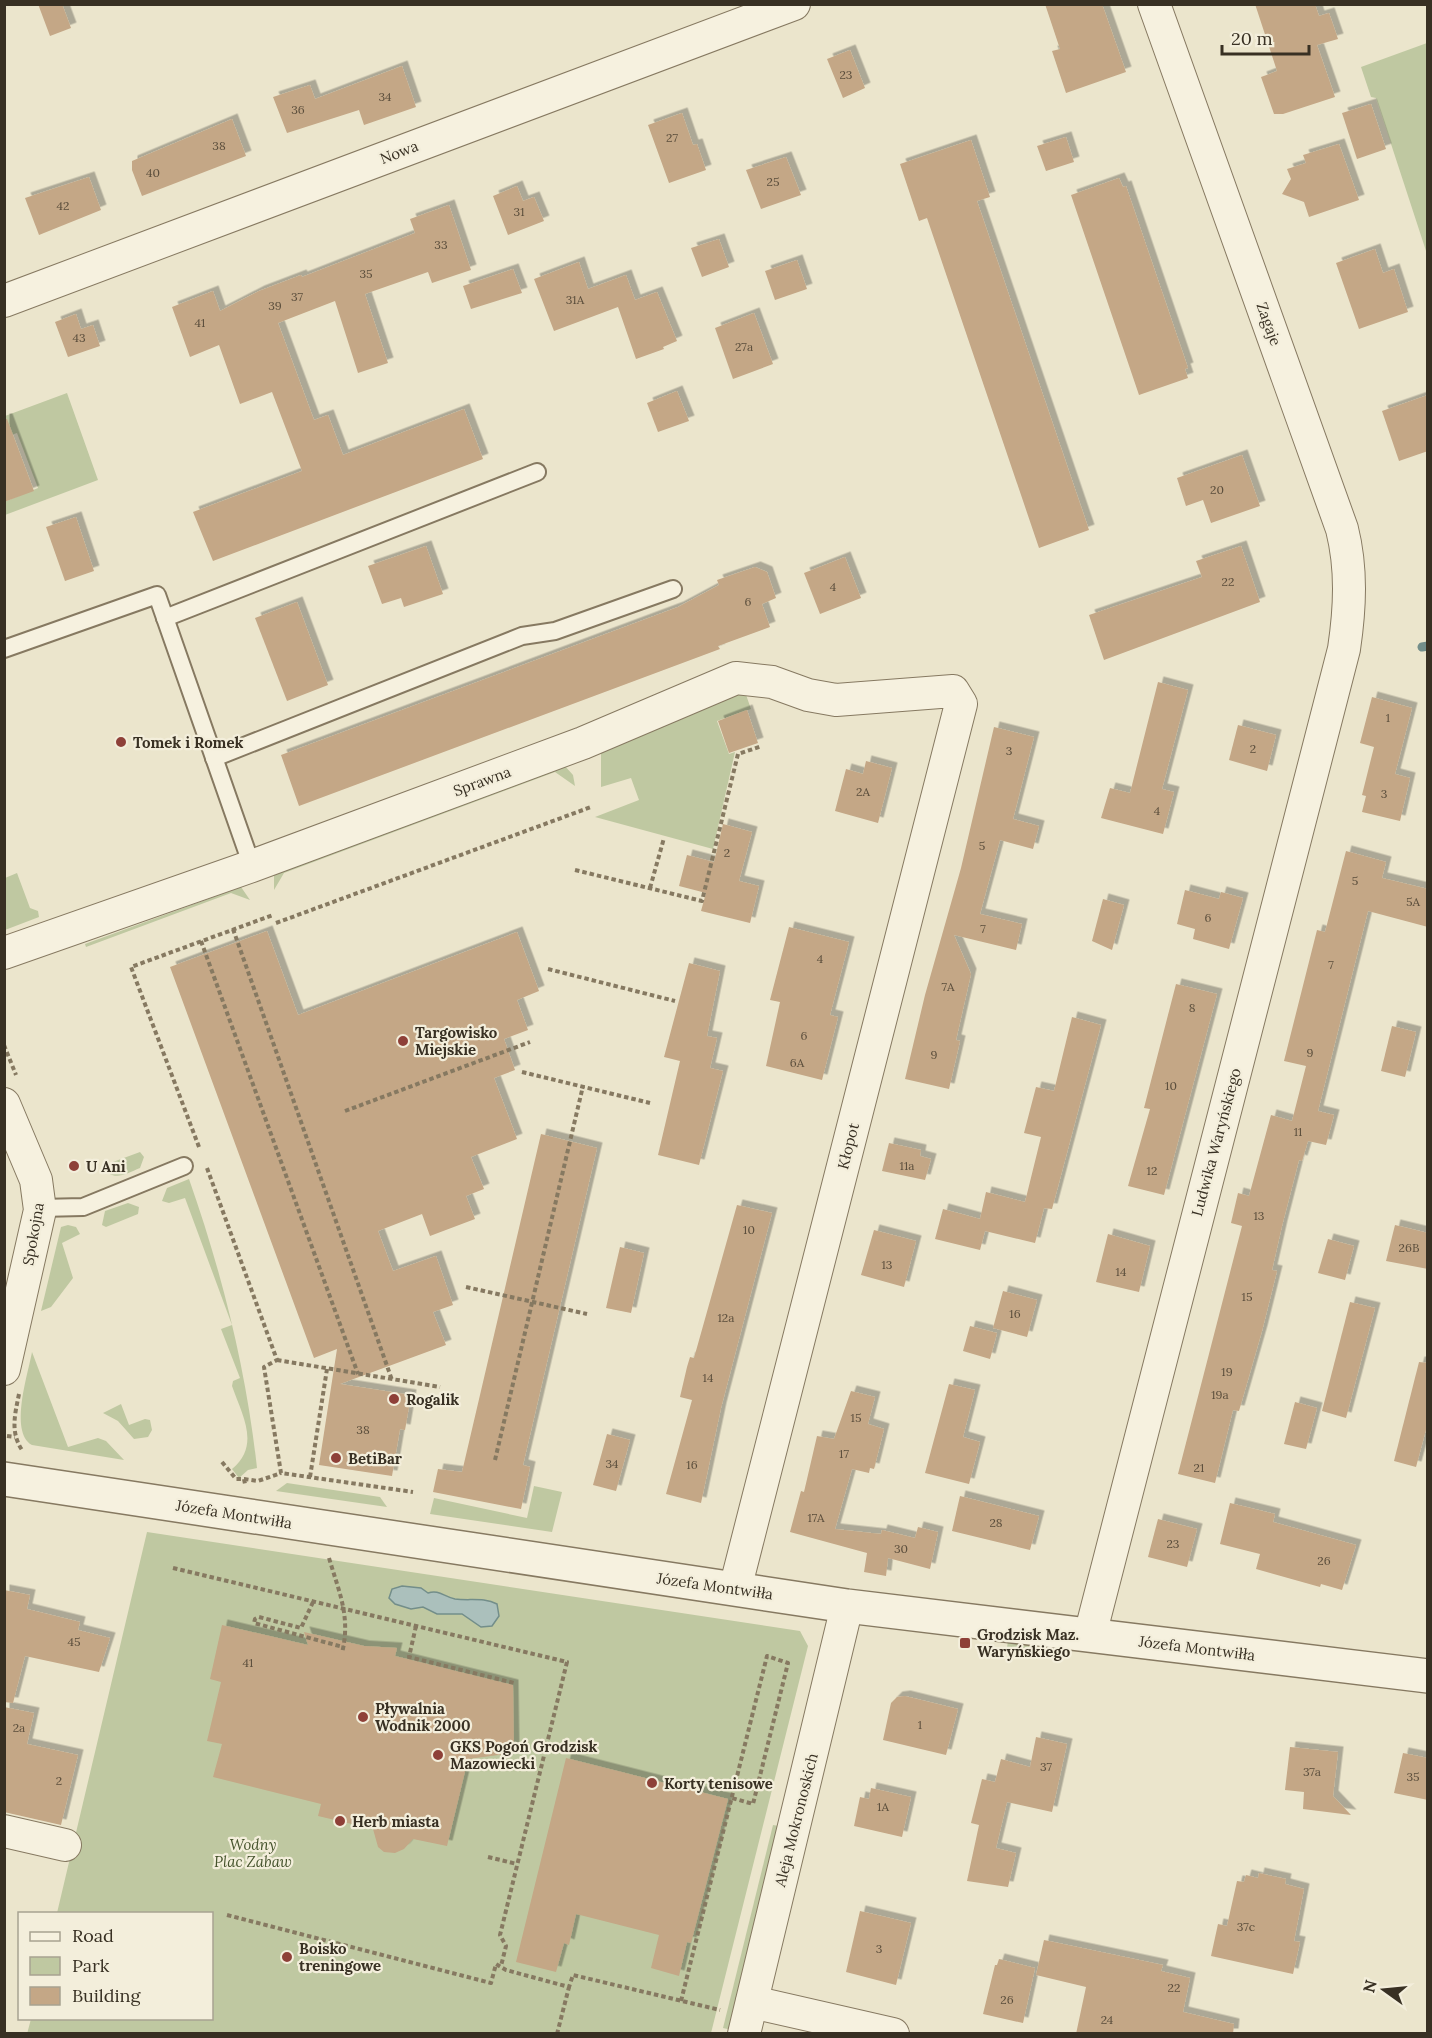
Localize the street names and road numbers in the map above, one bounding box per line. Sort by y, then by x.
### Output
street label: Nowa [377,136,421,168]
street label: Zagaje [1252,300,1286,348]
street label: Sprawna [450,762,514,800]
street label: Ludwika Waryńskiego [1187,1066,1245,1218]
street label: Kłopot [833,1121,863,1171]
street label: Spokojna [18,1201,48,1267]
street label: Józefa Montwiłła [174,1495,294,1533]
street label: Józefa Montwiłła [655,1568,775,1604]
street label: Józefa Montwiłła [1137,1631,1257,1665]
street label: Aleja Mokronoskich [770,1751,822,1890]

